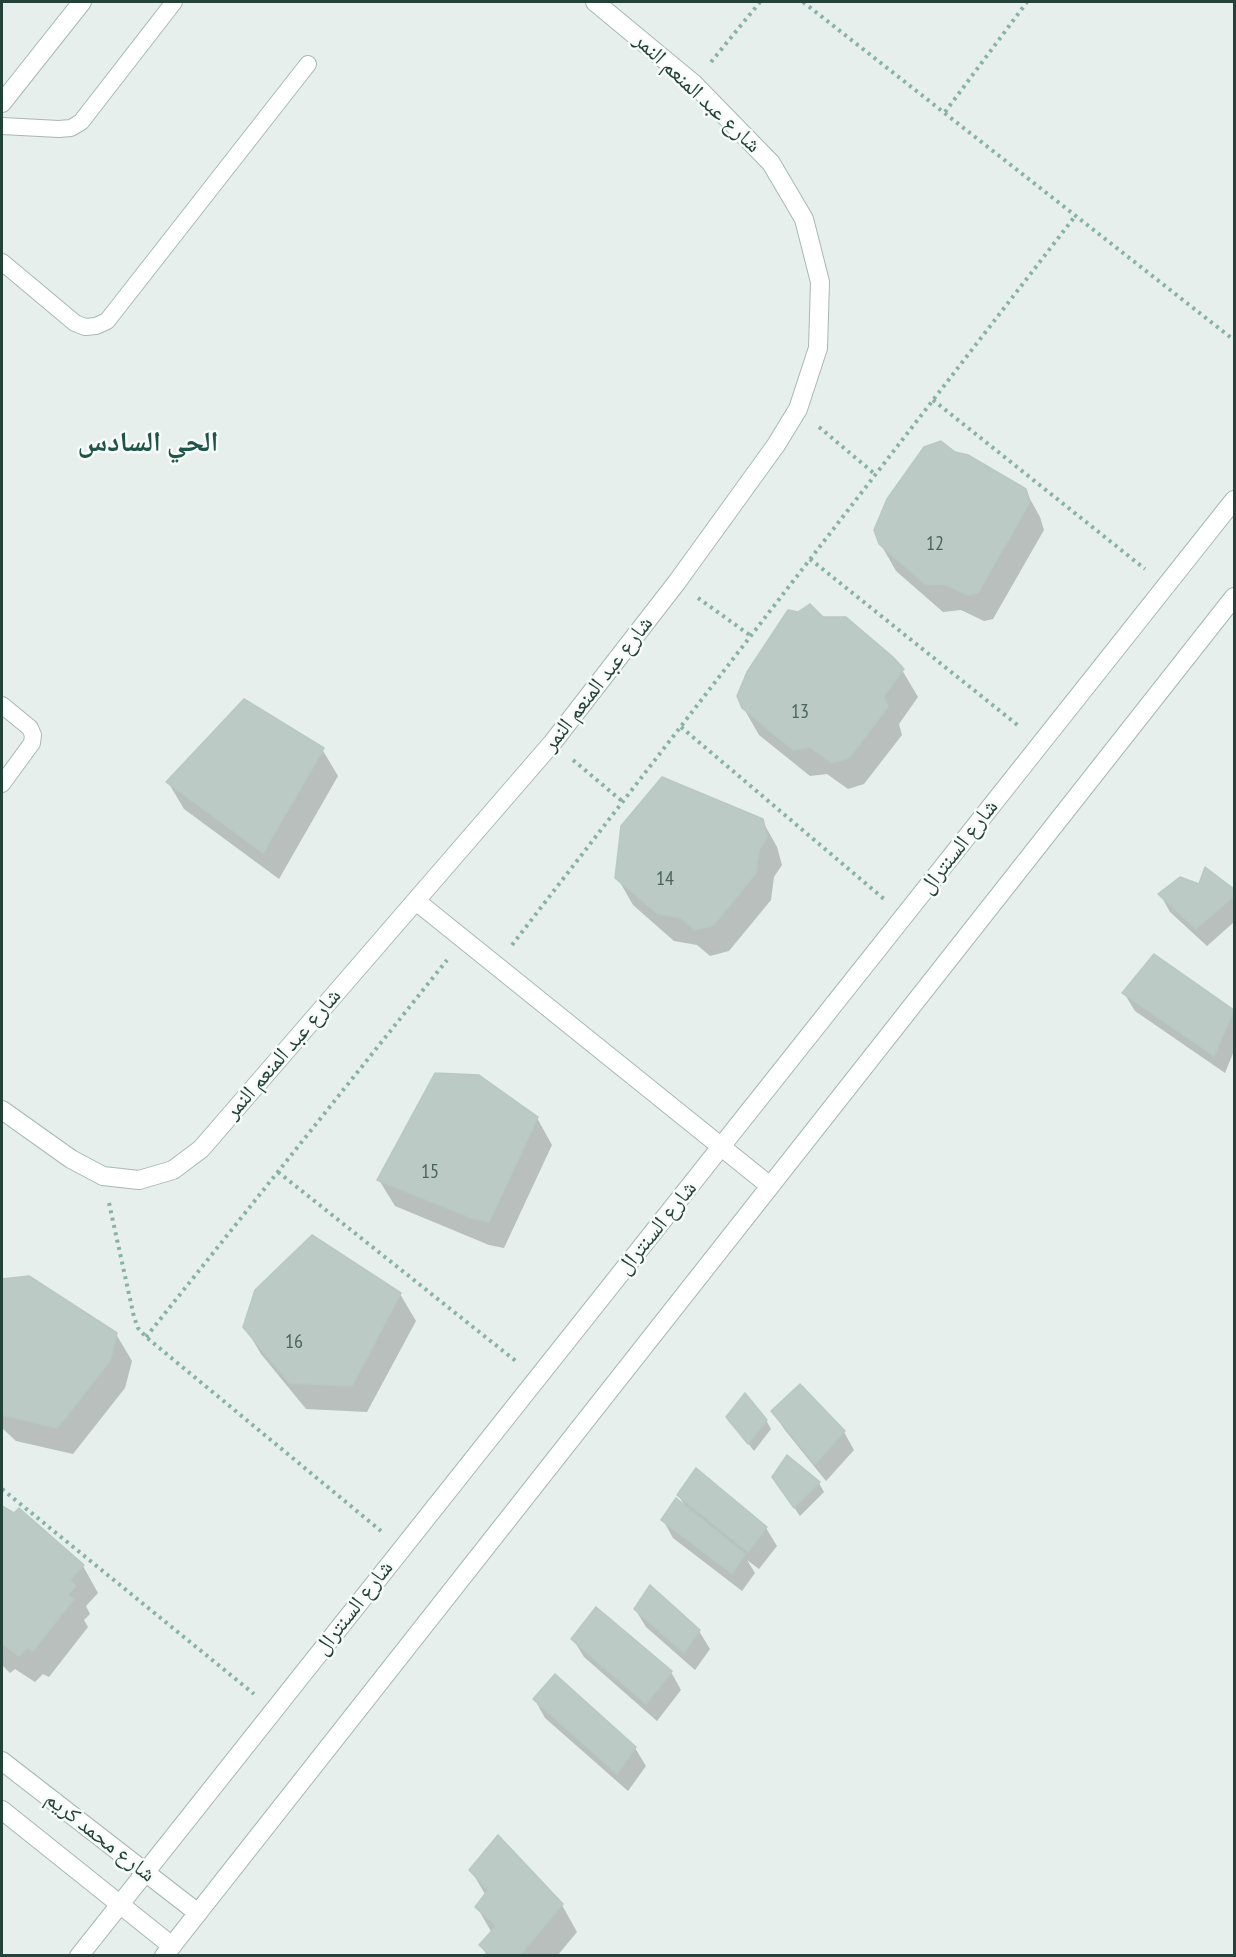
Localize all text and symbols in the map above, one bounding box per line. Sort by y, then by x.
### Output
street label: شارع عبد المنعم النمر [628,27,766,159]
district label: الحي السادس [78,426,218,460]
house number: 12 [926,532,944,556]
street label: شارع عبد المنعم النمر [537,611,659,757]
house number: 13 [791,700,809,724]
street label: شارع السنترال [914,795,1004,899]
house number: 14 [656,867,674,891]
street label: شارع عبد المنعم النمر [219,983,347,1125]
house number: 15 [421,1160,439,1184]
street label: شارع السنترال [611,1176,703,1280]
house number: 16 [285,1330,303,1354]
street label: شارع السنترال [309,1556,399,1660]
street label: شارع محمد كريم [40,1786,160,1888]

